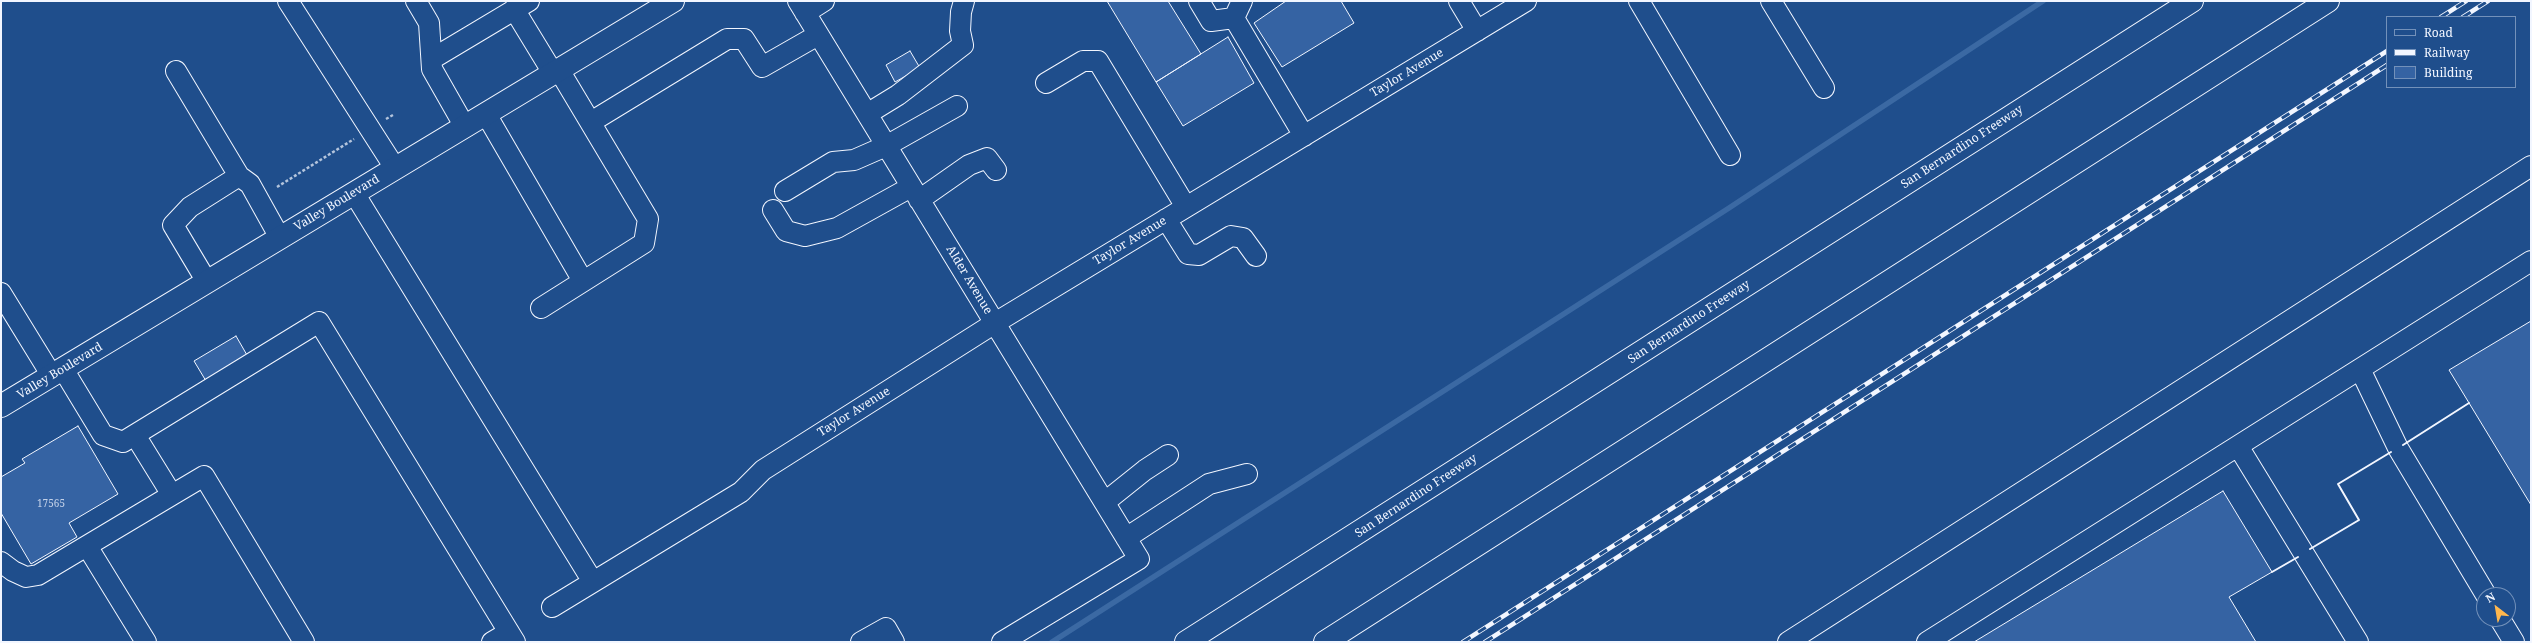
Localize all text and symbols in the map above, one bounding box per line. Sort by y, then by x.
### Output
legend [2386,16,2516,88]
text: Road [2424,24,2453,41]
text: Railway [2424,44,2470,61]
street label: Taylor Avenue [1368,46,1446,100]
text: Building [2424,64,2472,81]
street label: San Bernardino Freeway [1898,102,2026,192]
street label: Valley Boulevard [292,172,382,234]
street label: Taylor Avenue [1091,214,1169,268]
street label: Alder Avenue [943,243,995,317]
street label: San Bernardino Freeway [1625,277,1753,367]
street label: Valley Boulevard [15,340,105,402]
street label: Taylor Avenue [815,384,893,440]
street label: San Bernardino Freeway [1352,451,1480,541]
house number: 17565 [37,498,65,510]
north arrow [2476,587,2516,627]
text: N [2482,588,2498,606]

